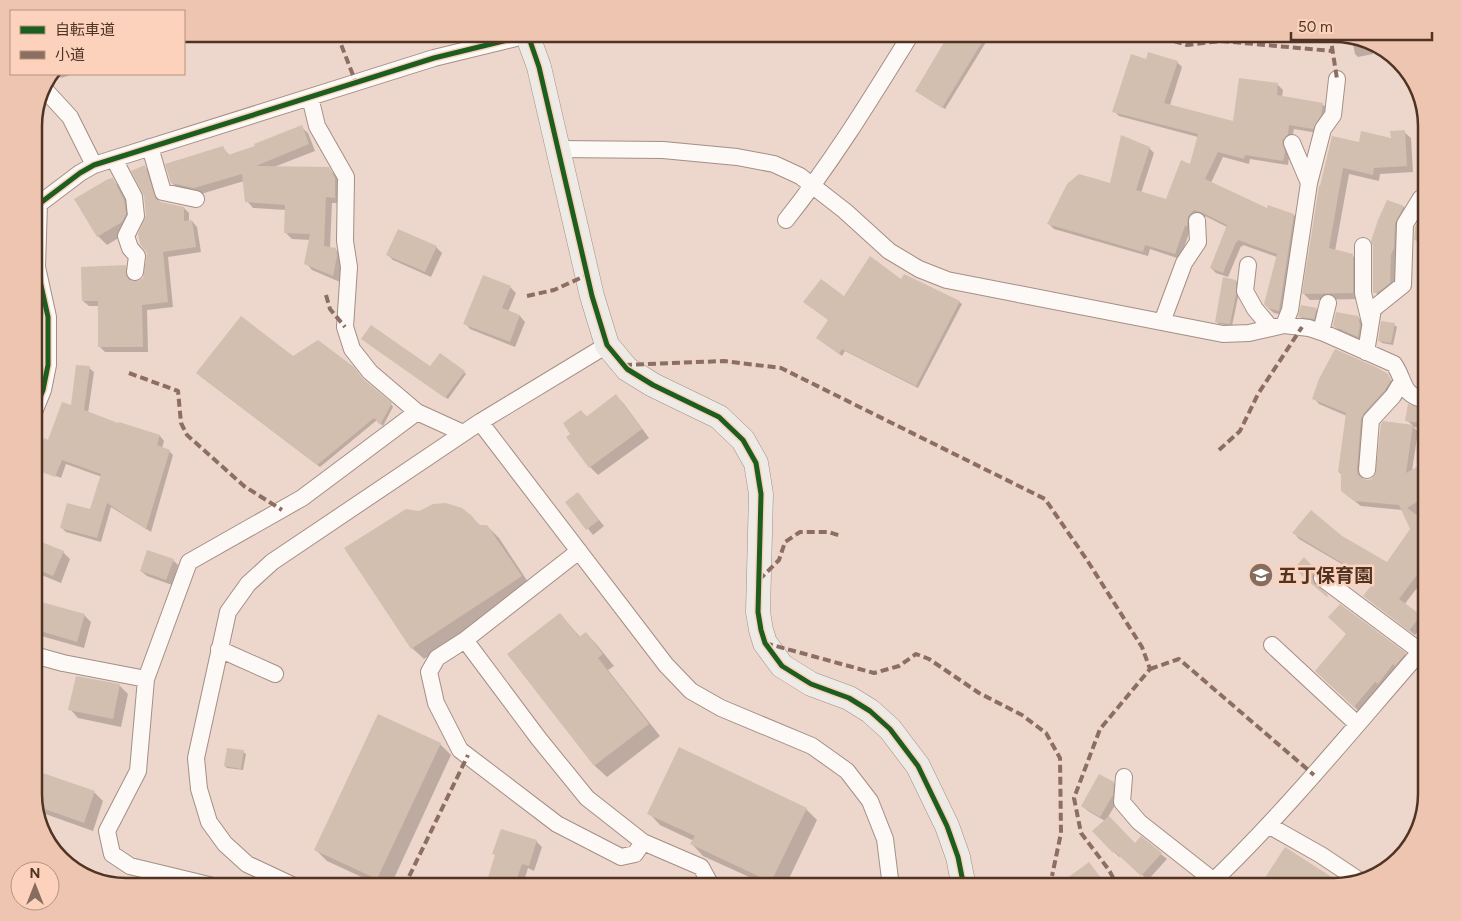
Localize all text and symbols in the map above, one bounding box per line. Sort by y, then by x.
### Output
legend [10,10,185,75]
scale bar [1291,10,1432,42]
text: 50 m [1298,18,1333,36]
text: 自転車道 [55,21,115,39]
text: 小道 [55,46,85,64]
school or university icon: 五丁保育園 [1248,562,1274,588]
place label: 五丁保育園 [1278,564,1373,587]
north arrow [10,861,60,911]
text: N [30,865,40,882]

